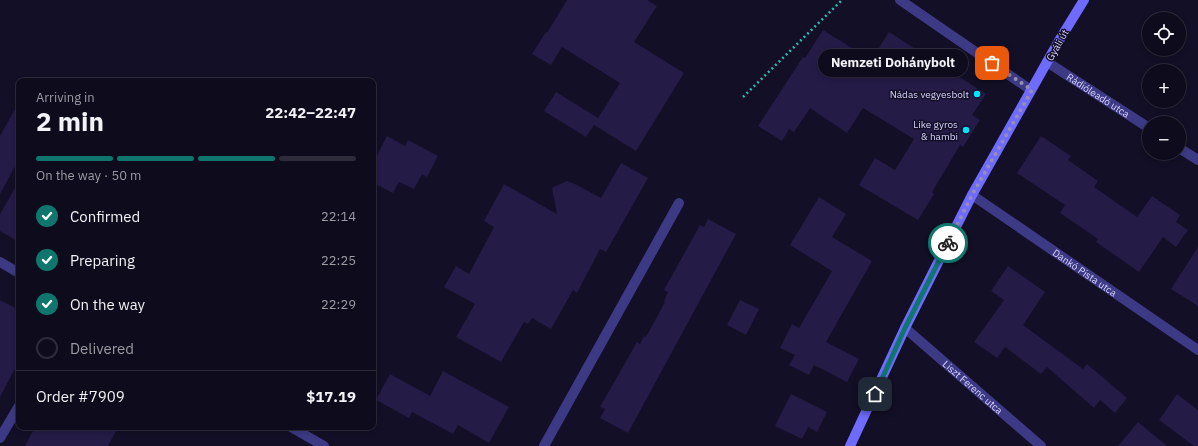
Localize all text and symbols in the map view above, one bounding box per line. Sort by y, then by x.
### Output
map controls [1142,12,1186,160]
button: locate [1142,12,1186,56]
street label: Gyáli út [1043,27,1072,63]
pin [975,46,1009,80]
callout: Nemzeti Dohánybolt [818,49,968,77]
icon: bag [981,52,1003,74]
text: Nemzeti Dohánybolt [831,54,955,71]
button: + [1142,64,1186,108]
street label: Rádióleadó utca [1064,70,1132,121]
place label: Nádas vegyesbolt [890,88,969,101]
text: Arriving in [36,89,95,106]
marker: Nádas vegyesbolt [972,89,982,99]
text: 22:42–22:47 [265,103,356,122]
text: 2 min [36,104,104,138]
button: − [1142,116,1186,160]
place label: Like gyros & hambi [913,118,958,143]
marker: Like gyros & hambi [961,125,971,135]
text: On the way · 50 m [36,167,141,184]
icon: check [36,205,58,227]
text: Confirmed [70,207,140,226]
text: 22:14 [321,208,356,225]
courier [928,223,968,263]
icon: bike [937,232,959,254]
street label: Dankó Pista utca [1050,246,1120,300]
icon: check [36,249,58,271]
text: Preparing [70,251,135,270]
text: 22:25 [321,252,356,269]
icon: check [36,293,58,315]
text: On the way [70,295,145,314]
text: 22:29 [321,296,356,313]
text: Delivered [70,339,134,358]
street label: Liszt Ferenc utca [940,358,1006,417]
pin [858,377,892,411]
icon: home [864,383,886,405]
text: Order #7909 [36,387,125,406]
text: $17.19 [306,387,356,406]

